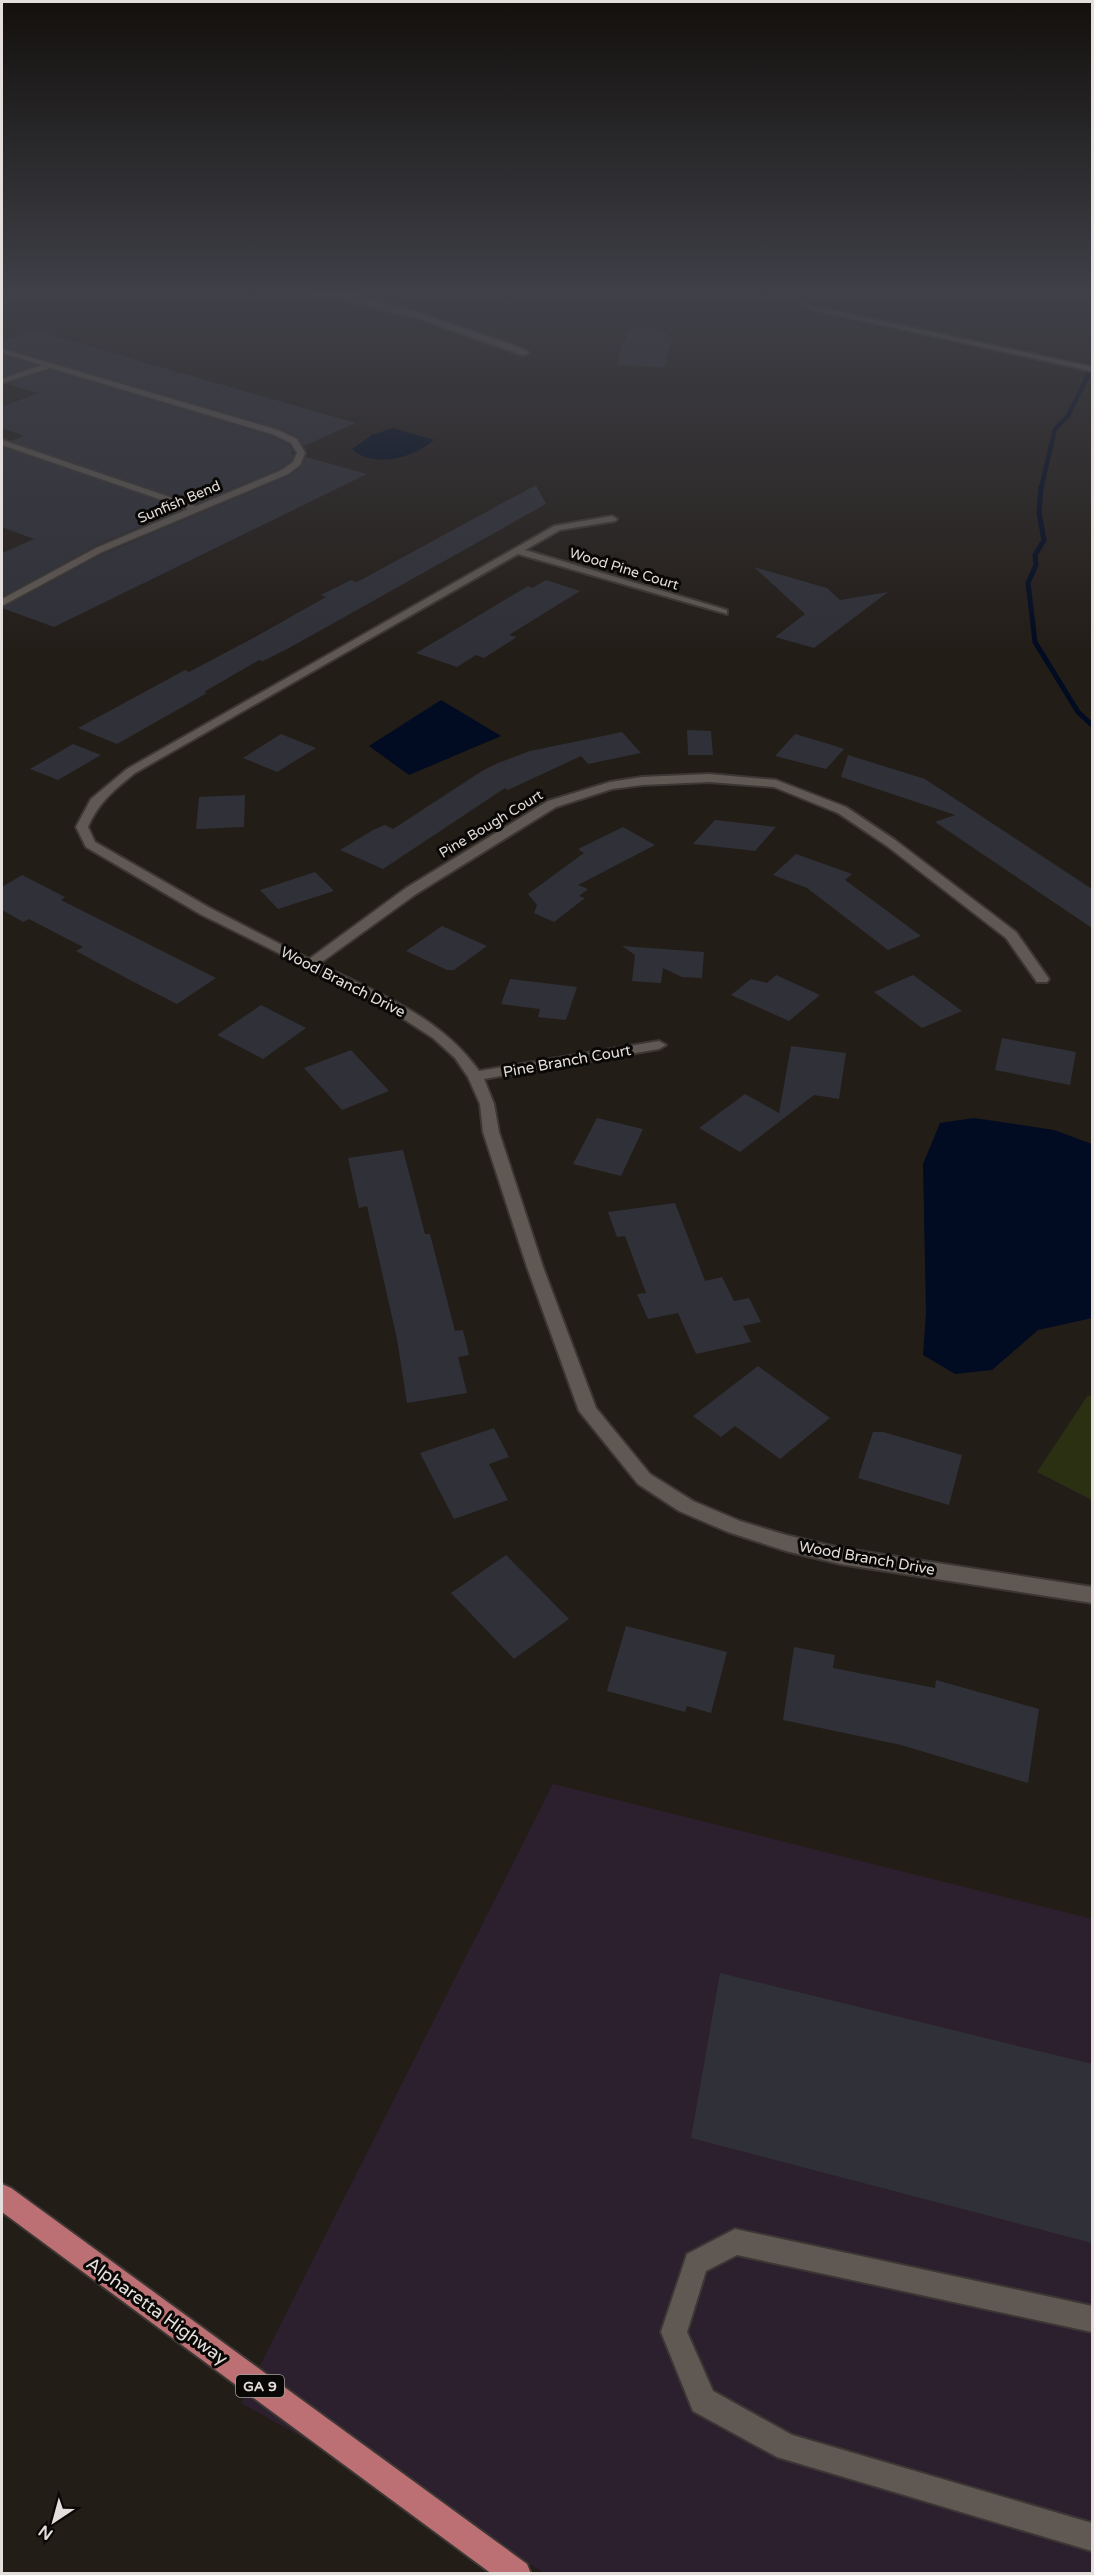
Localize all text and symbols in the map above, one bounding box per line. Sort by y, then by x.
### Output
street label: Sunfish Bend [135,477,223,527]
street label: Wood Pine Court [567,544,681,594]
street label: Pine Bough Court [436,786,546,862]
street label: Wood Branch Drive [278,943,408,1021]
street label: Pine Branch Court [502,1041,633,1081]
street label: Wood Branch Drive [798,1537,936,1579]
street label: Alpharetta Highway [82,2252,232,2370]
road number: GA 9 [236,2375,284,2397]
north arrow [24,2491,84,2551]
text: N [35,2520,57,2544]

